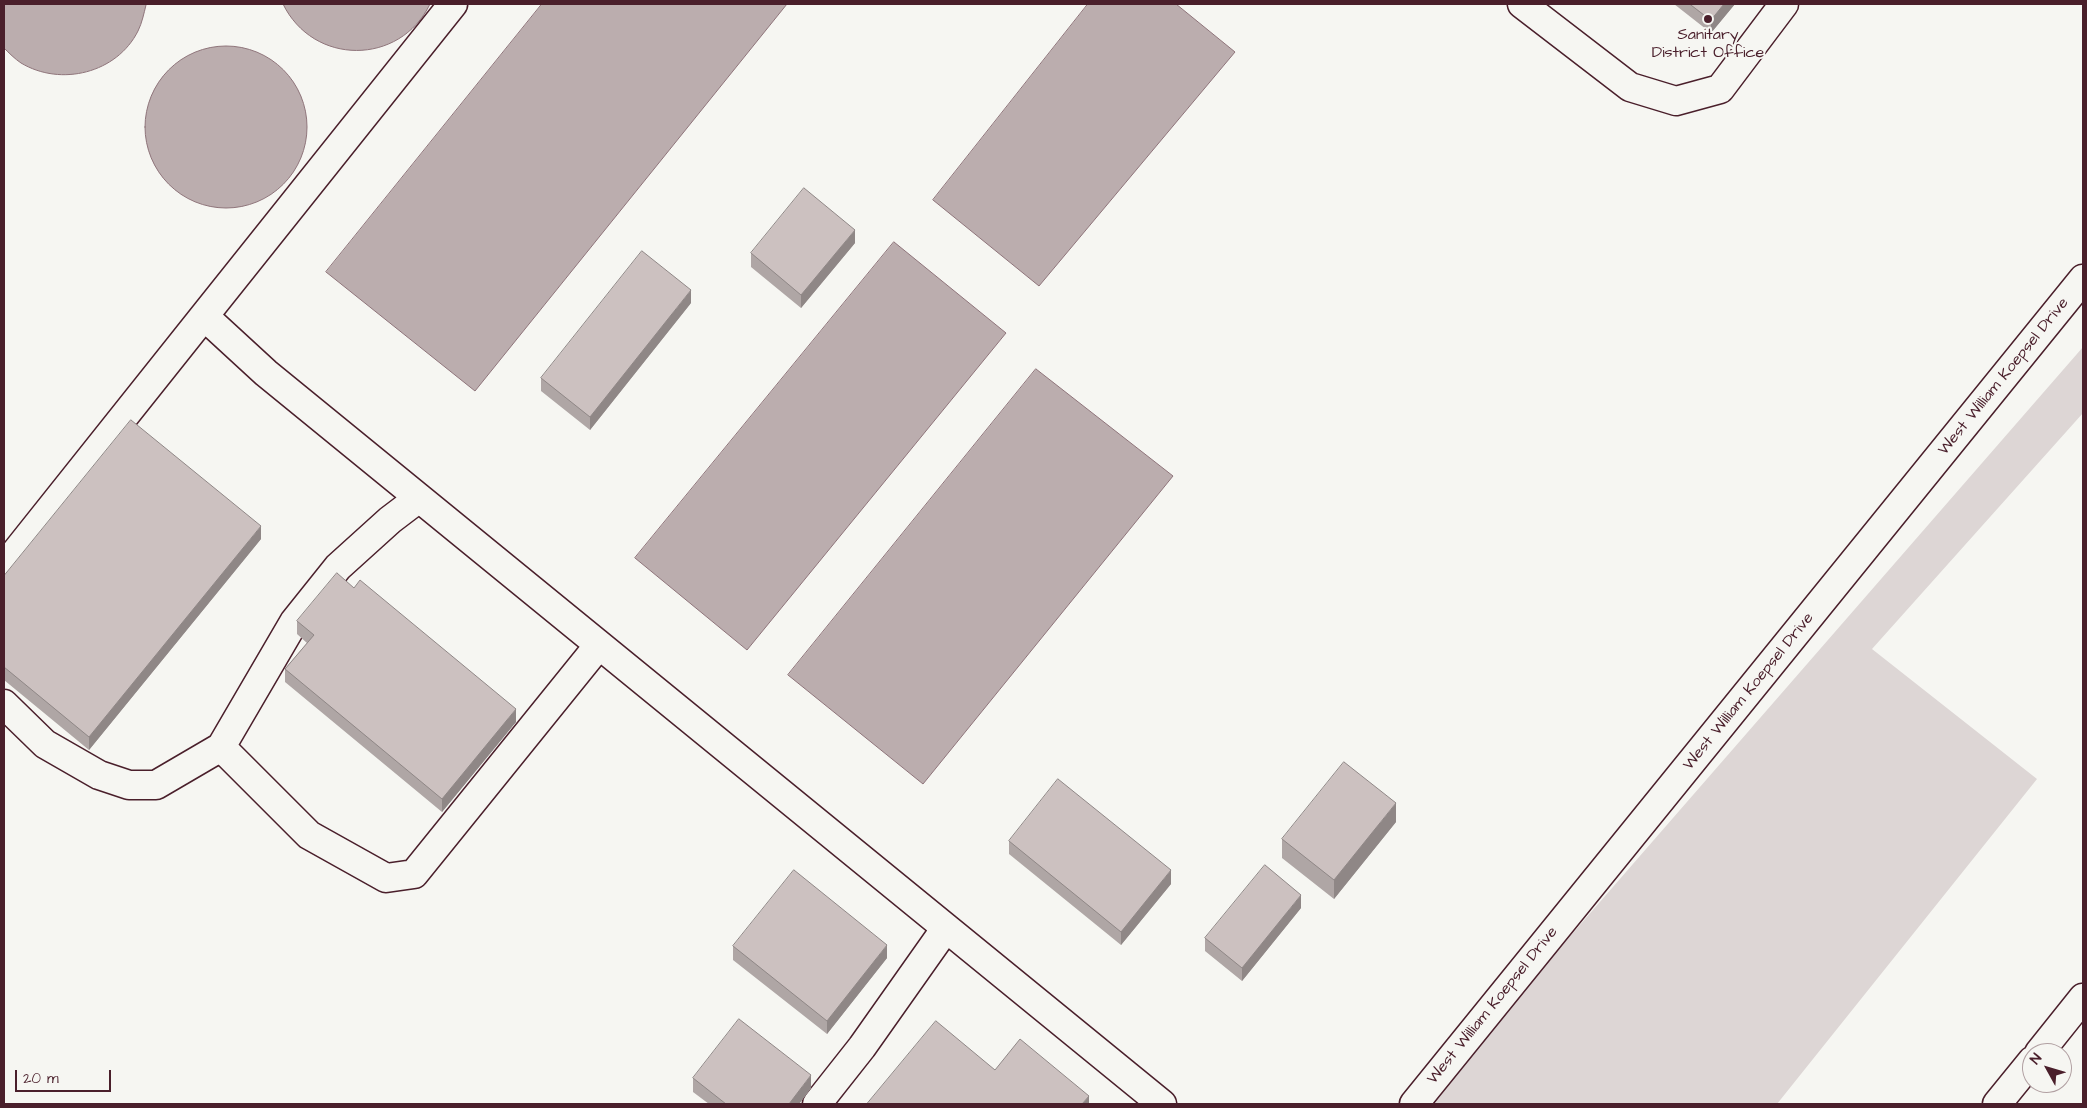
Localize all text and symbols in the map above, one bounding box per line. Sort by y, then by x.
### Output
marker: Sanitary District Office [1702,13,1714,25]
place label: Sanitary District Office [1652,26,1764,64]
street label: West William Koepsel Drive [1935,294,2073,460]
street label: West William Koepsel Drive [1680,609,1818,775]
street label: West William Koepsel Drive [1424,923,1562,1089]
north arrow [2022,1043,2072,1093]
text: N [2026,1049,2047,1069]
scale bar [18,1060,114,1092]
text: 20 m [23,1068,59,1089]

